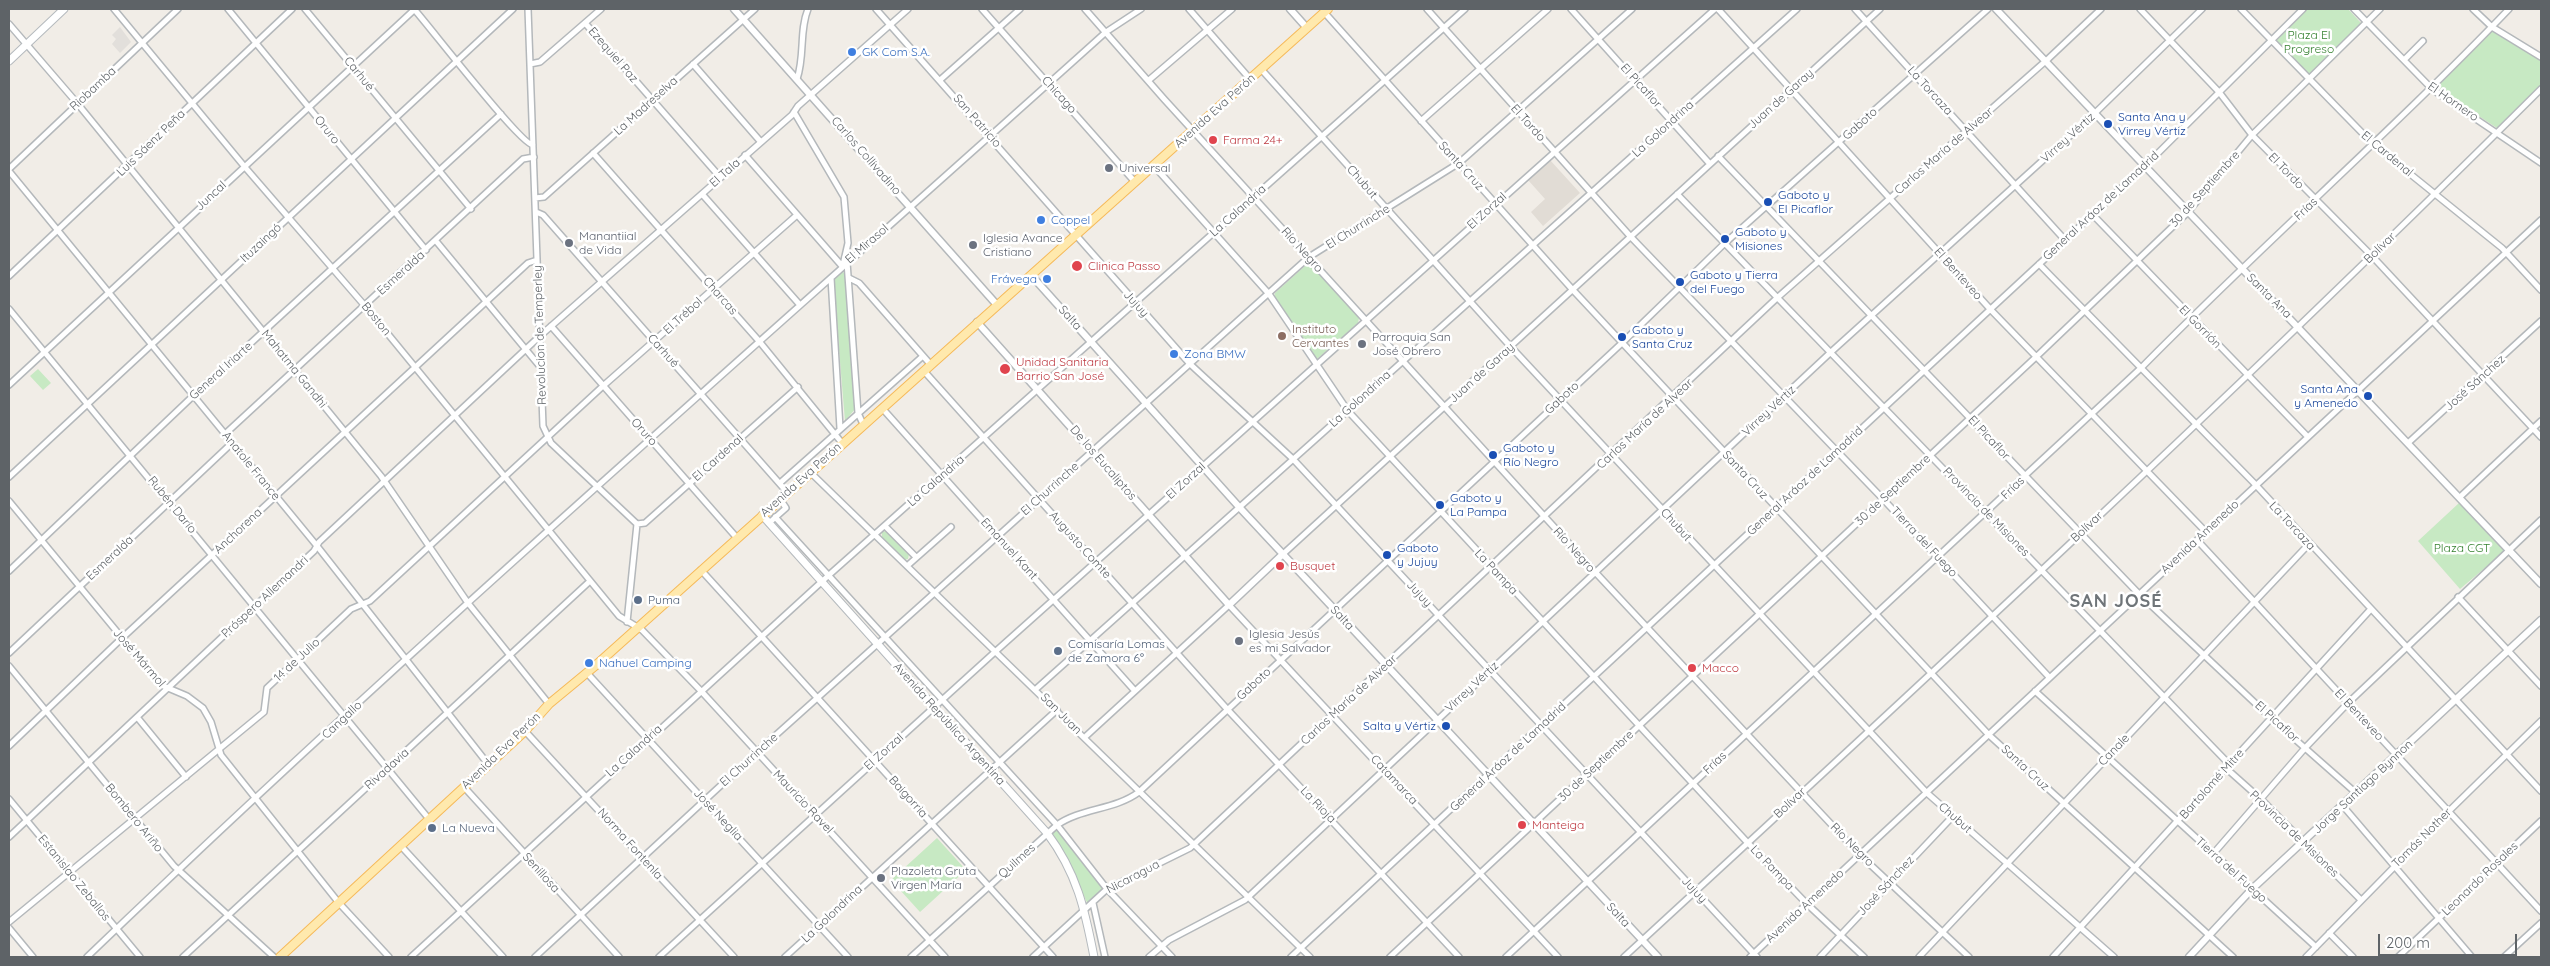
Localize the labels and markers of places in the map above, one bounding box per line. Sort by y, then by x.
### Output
place label: GK Com S.A. [862,45,930,59]
marker: GK Com S.A. [846,46,858,58]
place label: Santa Ana y Virrey Vértiz [2118,110,2186,138]
marker: Santa Ana y Virrey Vértiz [2102,118,2114,130]
place label: Farma 24+ [1223,133,1282,147]
marker: Farma 24+ [1207,134,1219,146]
place label: Universal [1119,161,1171,175]
marker: Universal [1103,162,1115,174]
place label: Gaboto y El Picaflor [1778,188,1833,216]
marker: Gaboto y El Picaflor [1762,196,1774,208]
place label: Coppel [1051,213,1090,227]
marker: Coppel [1035,214,1047,226]
place label: Gaboto y Misiones [1735,225,1787,253]
place label: Manantiial de Vida [579,229,637,257]
place label: Iglesia Avance Cristiano [983,231,1063,259]
marker: Gaboto y Misiones [1719,233,1731,245]
marker: Manantiial de Vida [563,237,575,249]
marker: Iglesia Avance Cristiano [967,239,979,251]
marker: Clinica Passo [1070,259,1084,273]
place label: Clinica Passo [1088,259,1160,273]
place label: Gaboto y Tierra del Fuego [1690,268,1778,296]
place label: Frávega [991,272,1037,286]
marker: Frávega [1041,273,1053,285]
marker: Gaboto y Tierra del Fuego [1674,276,1686,288]
place label: Instituto Cervantes [1292,322,1349,350]
place label: Gaboto y Santa Cruz [1632,323,1693,351]
marker: Instituto Cervantes [1276,330,1288,342]
place label: Parroquia San José Obrero [1372,330,1451,358]
marker: Gaboto y Santa Cruz [1616,331,1628,343]
marker: Parroquia San José Obrero [1356,338,1368,350]
place label: Zona BMW [1184,347,1246,361]
marker: Zona BMW [1168,348,1180,360]
place label: Unidad Sanitaria Barrio San José [1016,355,1108,383]
marker: Unidad Sanitaria Barrio San José [998,362,1012,376]
place label: Santa Ana y Amenedo [2294,382,2358,410]
marker: Santa Ana y Amenedo [2362,390,2374,402]
place label: Gaboto y Río Negro [1503,441,1559,469]
marker: Gaboto y Río Negro [1487,449,1499,461]
place label: Gaboto y La Pampa [1450,491,1507,519]
marker: Gaboto y La Pampa [1434,499,1446,511]
place label: Gaboto y Jujuy [1397,541,1439,569]
marker: Gaboto y Jujuy [1381,549,1393,561]
place label: Busquet [1290,559,1335,573]
marker: Busquet [1274,560,1286,572]
place label: Puma [648,593,680,607]
marker: Puma [632,594,644,606]
place label: Iglesia Jesús es mi Salvador [1249,627,1331,655]
marker: Iglesia Jesús es mi Salvador [1233,635,1245,647]
place label: Comisaría Lomas de Zamora 6° [1068,637,1165,665]
marker: Comisaría Lomas de Zamora 6° [1052,645,1064,657]
place label: Nahuel Camping [599,656,692,670]
marker: Nahuel Camping [583,657,595,669]
place label: Macco [1702,661,1739,675]
marker: Macco [1686,662,1698,674]
place label: Salta y Vértiz [1363,719,1436,733]
marker: Salta y Vértiz [1440,720,1452,732]
place label: Manteiga [1532,818,1584,832]
marker: Manteiga [1516,819,1528,831]
place label: La Nueva [442,821,495,835]
marker: La Nueva [426,822,438,834]
place label: Plazoleta Gruta Virgen María [891,864,976,892]
marker: Plazoleta Gruta Virgen María [875,872,887,884]

